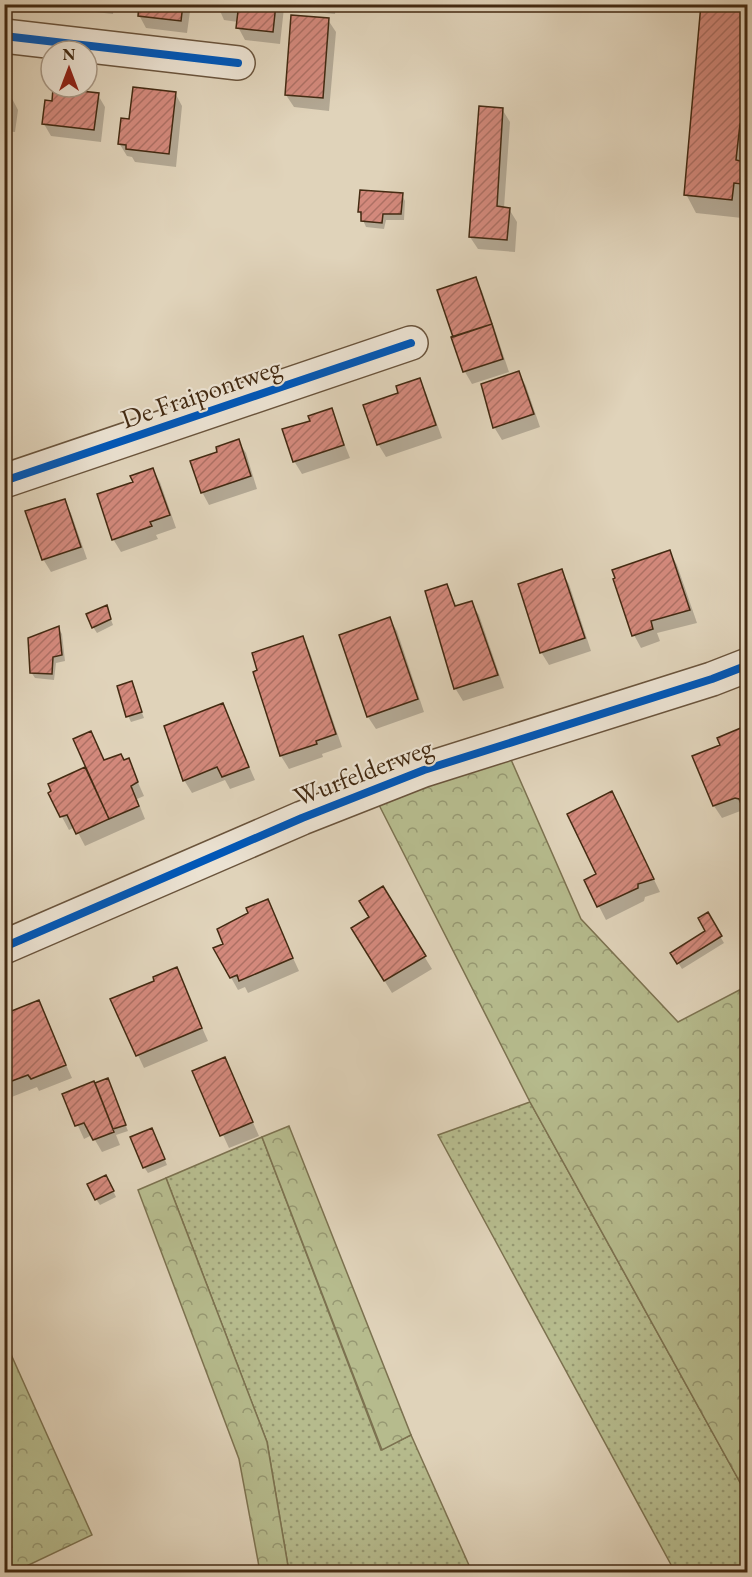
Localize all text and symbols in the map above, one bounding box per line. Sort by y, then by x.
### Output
north arrow [39,39,99,99]
text: N [63,44,76,65]
street label: De Fraipontweg [116,349,286,436]
street label: Wurfelderweg [288,729,438,814]

